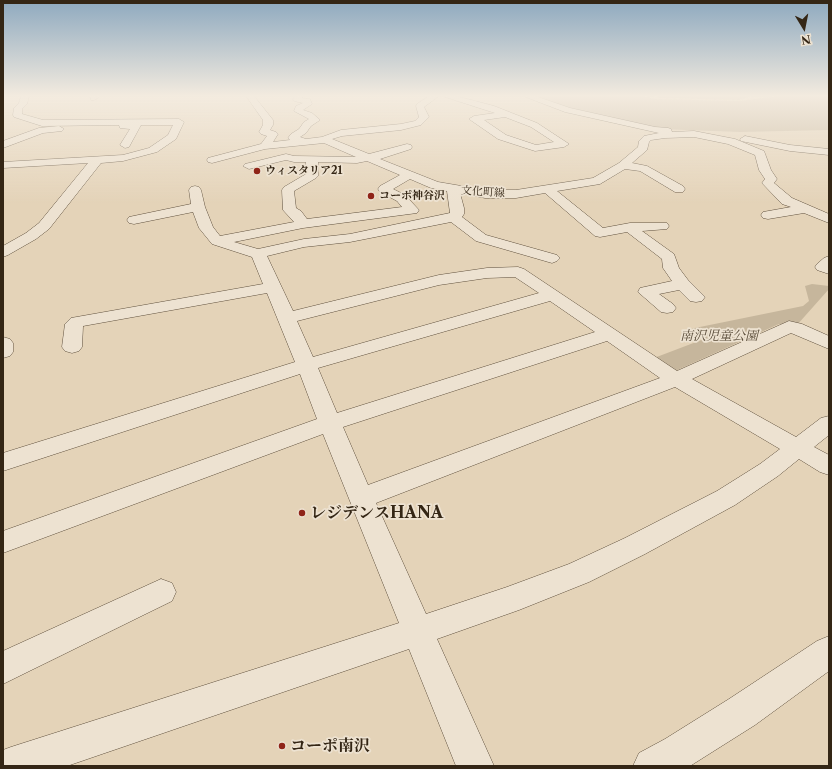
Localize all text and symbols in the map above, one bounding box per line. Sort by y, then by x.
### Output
north arrow [784,8,824,48]
text: N [800,32,812,48]
place label: ウィスタリア21 [265,164,342,178]
marker: ウィスタリア21 [252,166,262,176]
street label: 文化町線 [461,184,505,200]
place label: コーポ神谷沢 [379,189,445,203]
marker: コーポ神谷沢 [366,191,376,201]
park label: 南沢児童公園 [680,328,758,344]
place label: レジデンスHANA [310,503,443,523]
marker: レジデンスHANA [297,508,307,518]
place label: コーポ南沢 [290,736,370,756]
marker: コーポ南沢 [277,741,287,751]

